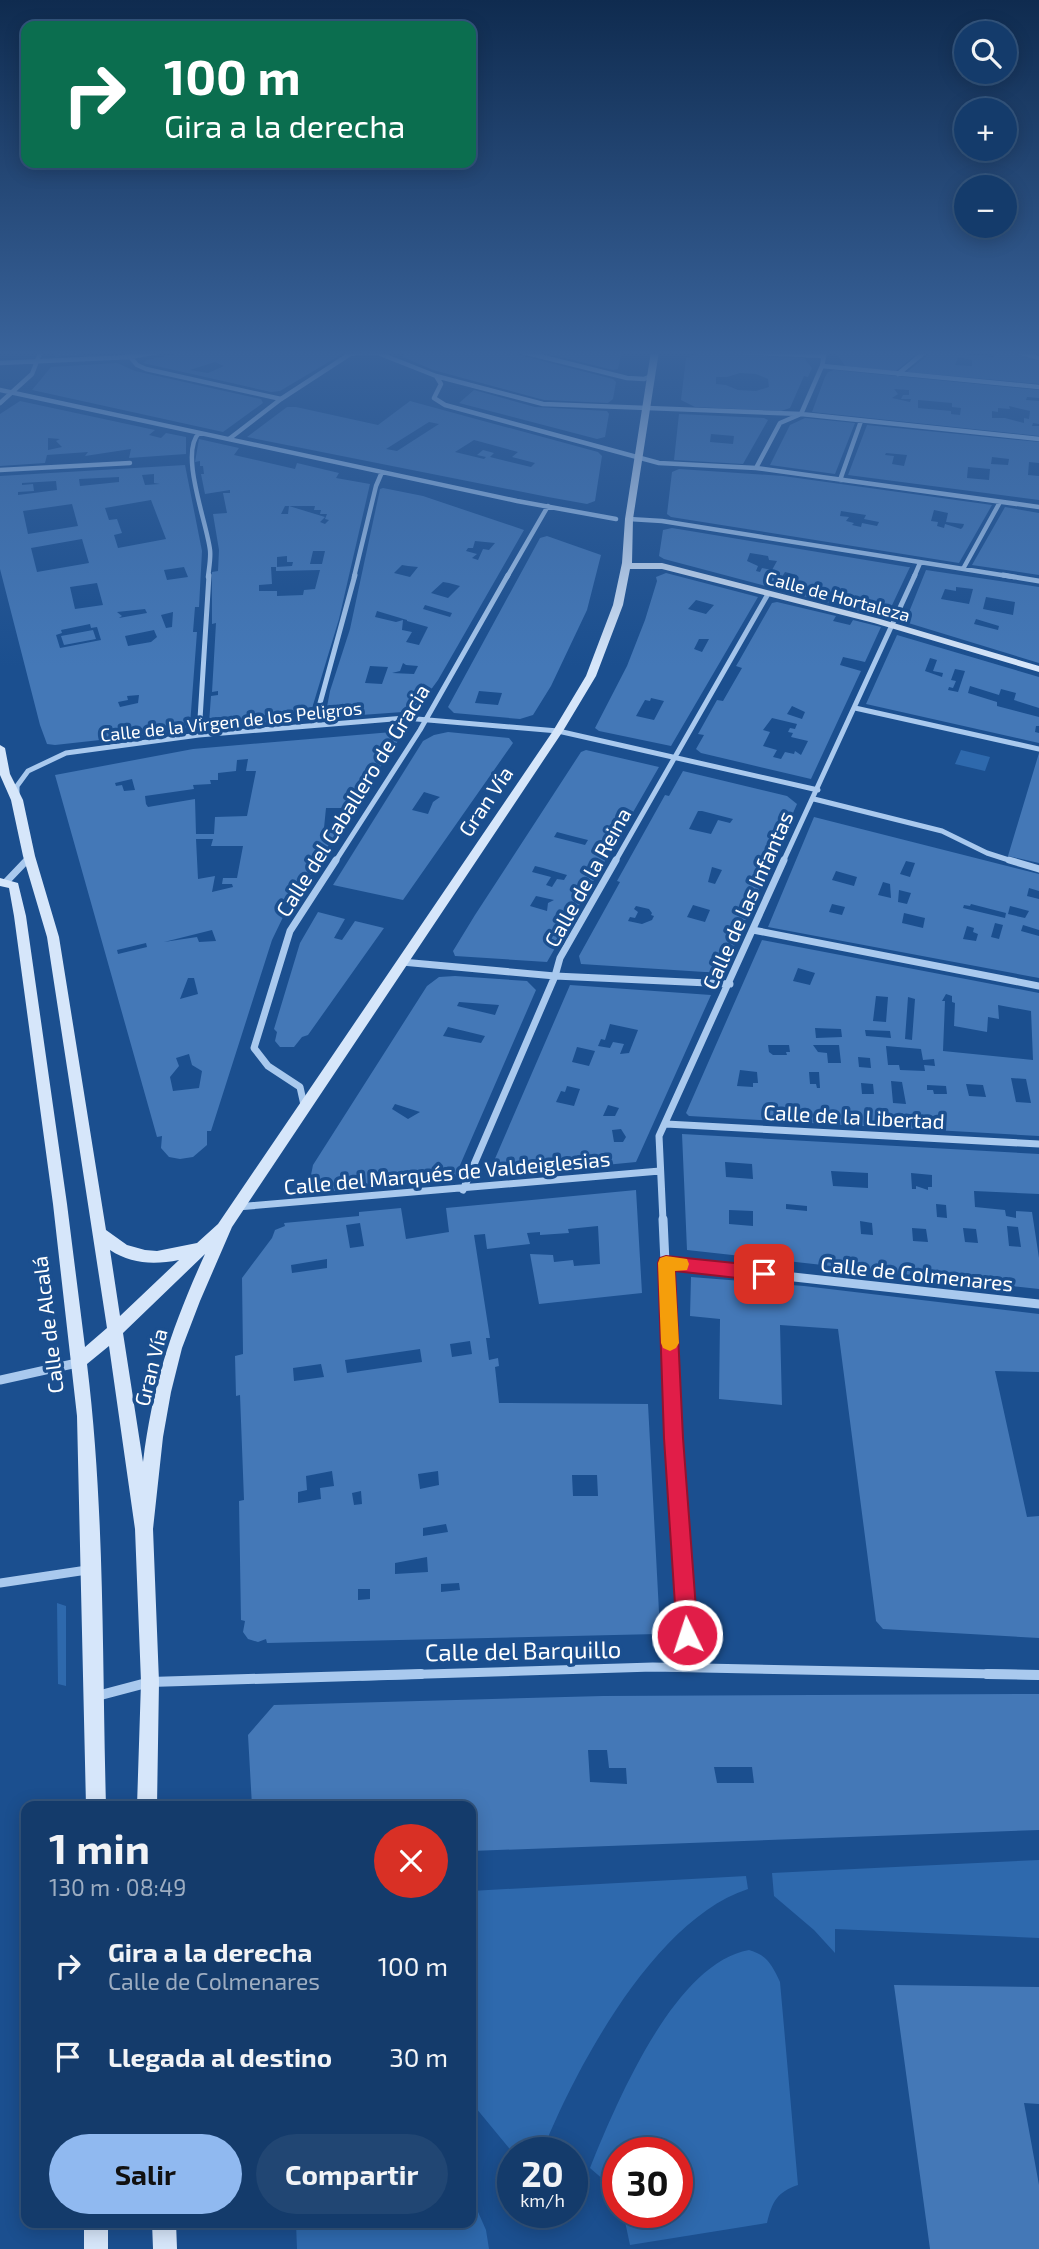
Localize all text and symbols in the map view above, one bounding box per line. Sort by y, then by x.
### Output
map controls [954,21,1017,238]
button: search [954,21,1017,84]
text: 100 m [164,46,301,105]
icon: right [49,49,140,140]
button: + [954,98,1017,161]
text: Gira a la derecha [164,106,405,144]
button: − [954,175,1017,238]
street label: Calle de Hortaleza [763,566,913,626]
street label: Calle del Caballero de Gracia [270,679,434,921]
street label: Calle de la Virgen de los Peligros [99,696,363,746]
street label: Gran Vía [453,761,517,841]
street label: Calle de la Reina [538,803,636,951]
street label: Calle de las Infantas [696,807,798,993]
street label: Calle de la Libertad [763,1099,945,1133]
street label: Calle del Marqués de Valdeiglesias [283,1145,611,1199]
pin [734,1244,794,1304]
street label: Calle de Colmenares [819,1250,1015,1296]
street label: Calle de Alcalá [26,1255,68,1395]
icon: arrive [745,1255,783,1293]
street label: Gran Vía [128,1326,172,1408]
position arrow [650,1598,724,1672]
street label: Calle del Barquillo [425,1634,621,1666]
text: 1 min [49,1822,150,1872]
button: close [374,1824,448,1898]
text: 130 m · 08:49 [49,1873,186,1901]
text: Gira a la derecha [108,1936,312,1967]
icon: right [49,1947,87,1985]
text: 100 m [378,1950,448,1981]
text: Calle de Colmenares [108,1967,320,1995]
icon: arrive [49,2038,87,2076]
text: Llegada al destino [108,2041,332,2072]
text: 30 m [389,2041,448,2072]
button: Salir [49,2134,242,2214]
button: Compartir [256,2134,448,2214]
speed limit sign: 30 [602,2137,693,2228]
text: 20 [521,2152,564,2194]
text: km/h [520,2189,565,2211]

